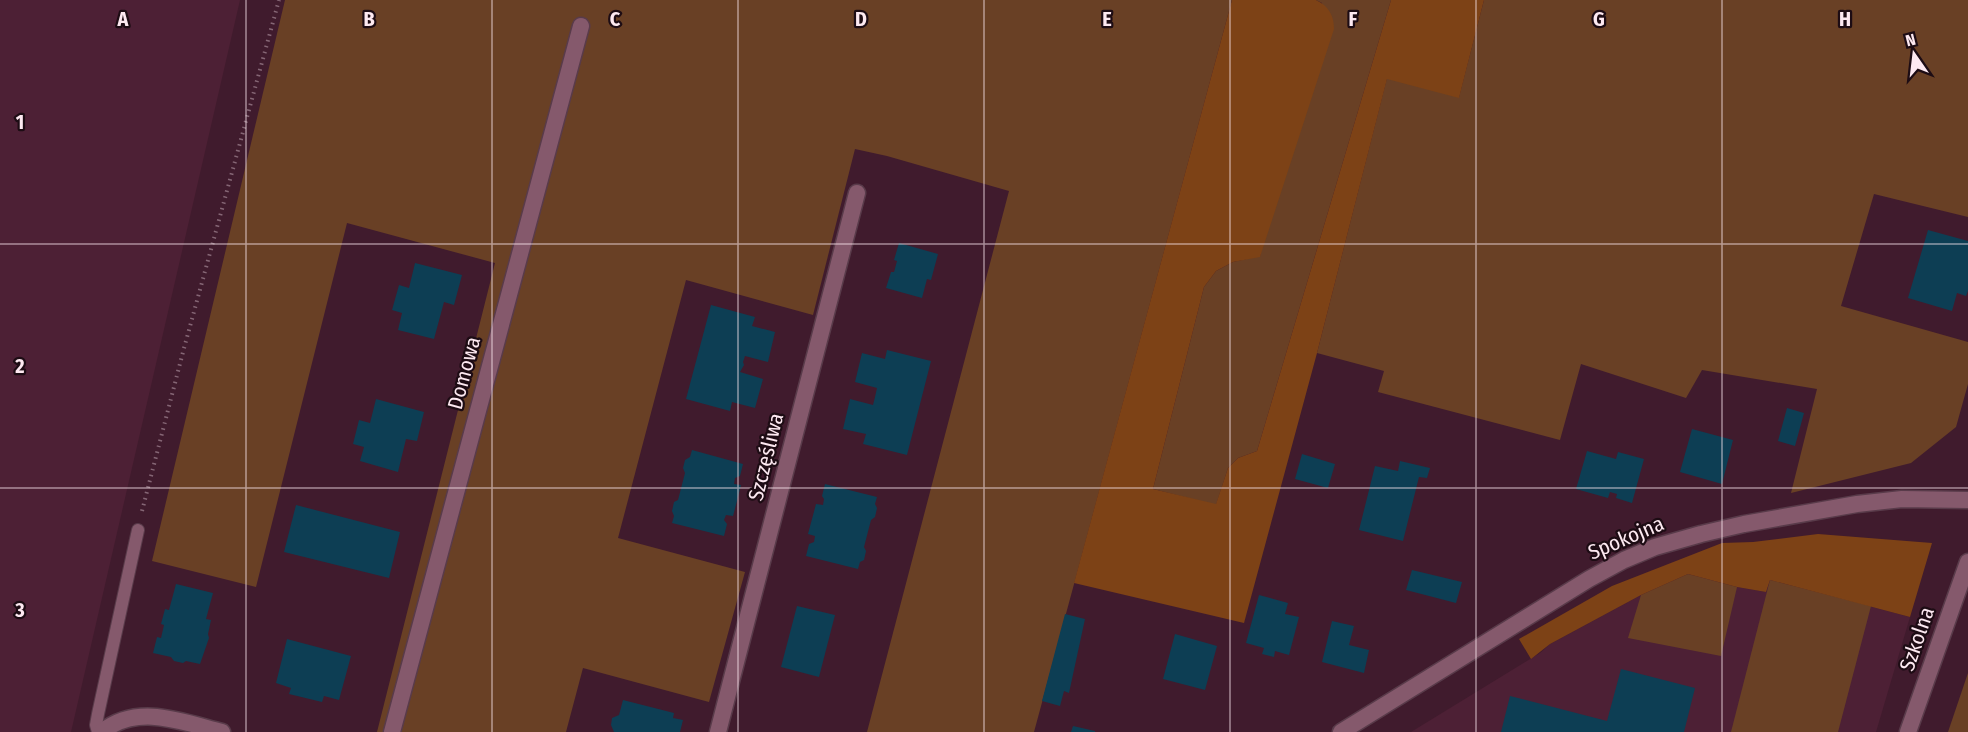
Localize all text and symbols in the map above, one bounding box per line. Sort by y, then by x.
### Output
text: A [117,7,130,31]
text: B [363,7,375,31]
text: C [610,7,621,31]
text: D [855,7,867,31]
text: E [1102,7,1112,31]
text: F [1349,7,1358,31]
text: G [1593,7,1605,31]
text: H [1839,7,1851,31]
north arrow [1884,24,1944,84]
text: N [1904,30,1917,50]
text: 1 [16,110,24,134]
street label: Domowa [442,334,486,412]
text: 2 [14,354,25,378]
street label: Szczęśliwa [743,410,789,504]
street label: Spokojna [1584,510,1668,566]
text: 3 [14,598,25,622]
street label: Szkolna [1894,604,1940,674]

